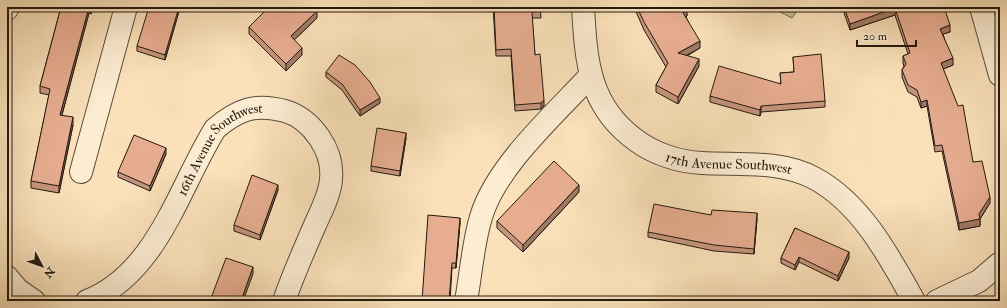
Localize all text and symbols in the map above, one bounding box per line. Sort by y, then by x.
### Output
scale bar [857,22,916,48]
text: 20 m [863,29,888,44]
street label: 16th Avenue Southwest [173,99,263,198]
street label: 17th Avenue Southwest [663,148,794,178]
north arrow [22,246,62,286]
text: N [40,263,58,281]

